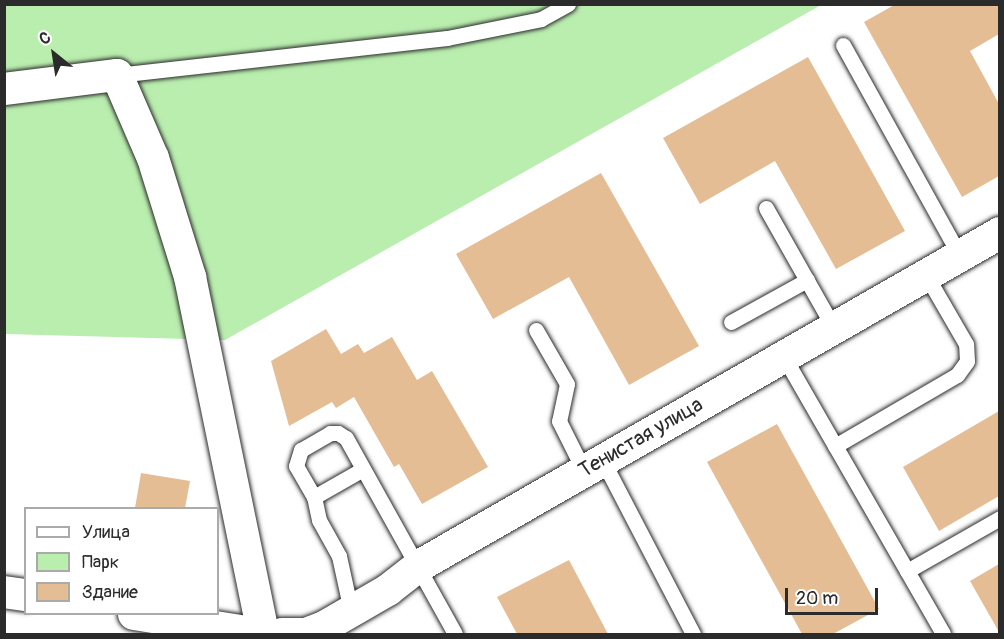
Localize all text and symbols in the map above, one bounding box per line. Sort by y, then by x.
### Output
north arrow [24,24,84,84]
text: С [36,27,54,50]
street label: Тенистая улица [574,392,708,484]
legend [24,507,219,615]
text: Улица [82,521,130,544]
text: Парк [82,551,119,574]
scale bar [788,576,881,614]
text: Здание [82,581,138,604]
text: 20 m [796,587,838,610]

